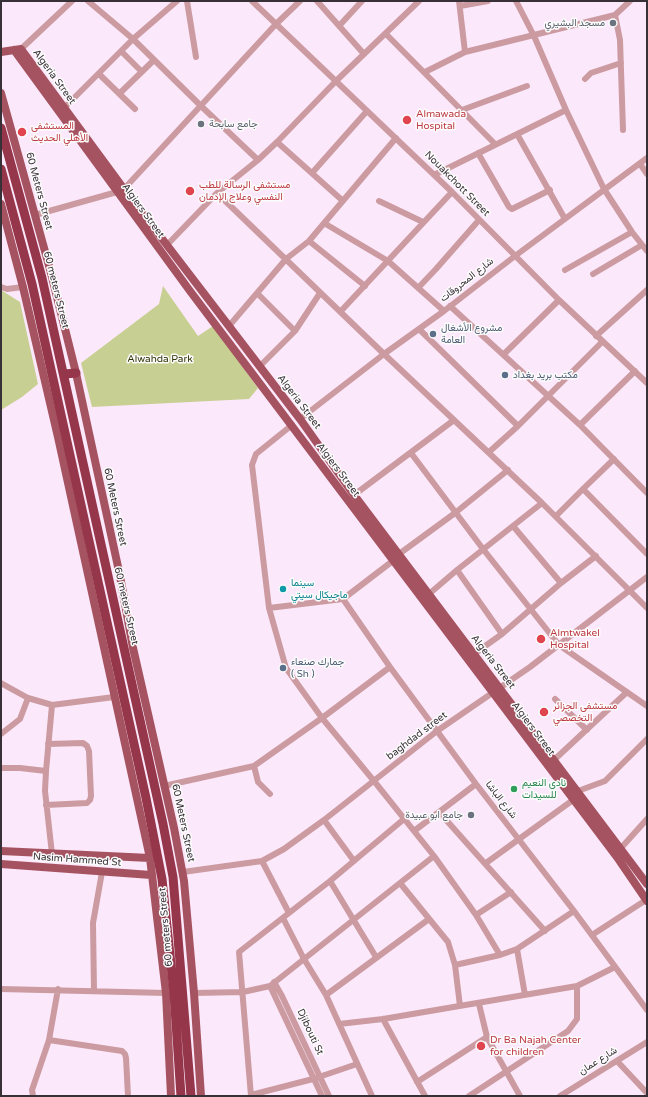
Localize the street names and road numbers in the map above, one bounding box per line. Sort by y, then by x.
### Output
street label: Algeria Street [30,47,78,107]
street label: Nouakchott Street [422,149,492,219]
street label: 60 Meters Street [23,151,55,231]
street label: Algiers Street [119,182,167,240]
street label: 60 meters Street [41,250,71,330]
street label: شارع المحروقات [438,255,496,305]
street label: Algeria Street [275,372,323,432]
street label: Algiers Street [314,441,362,499]
street label: 60 Meters Street [101,467,129,547]
street label: 60 meters Street [111,566,141,646]
street label: Algeria Street [468,633,518,691]
street label: Algiers Street [509,700,557,758]
street label: baghdad street [384,709,450,763]
street label: شارع الباشا [483,779,519,821]
street label: 60 Meters Street [169,783,197,863]
street label: Nasim Hammed St [32,851,122,869]
street label: 60 meters Street [157,887,175,967]
street label: Djibouti St [294,1007,326,1057]
street label: شارع عمان [577,1045,619,1077]

